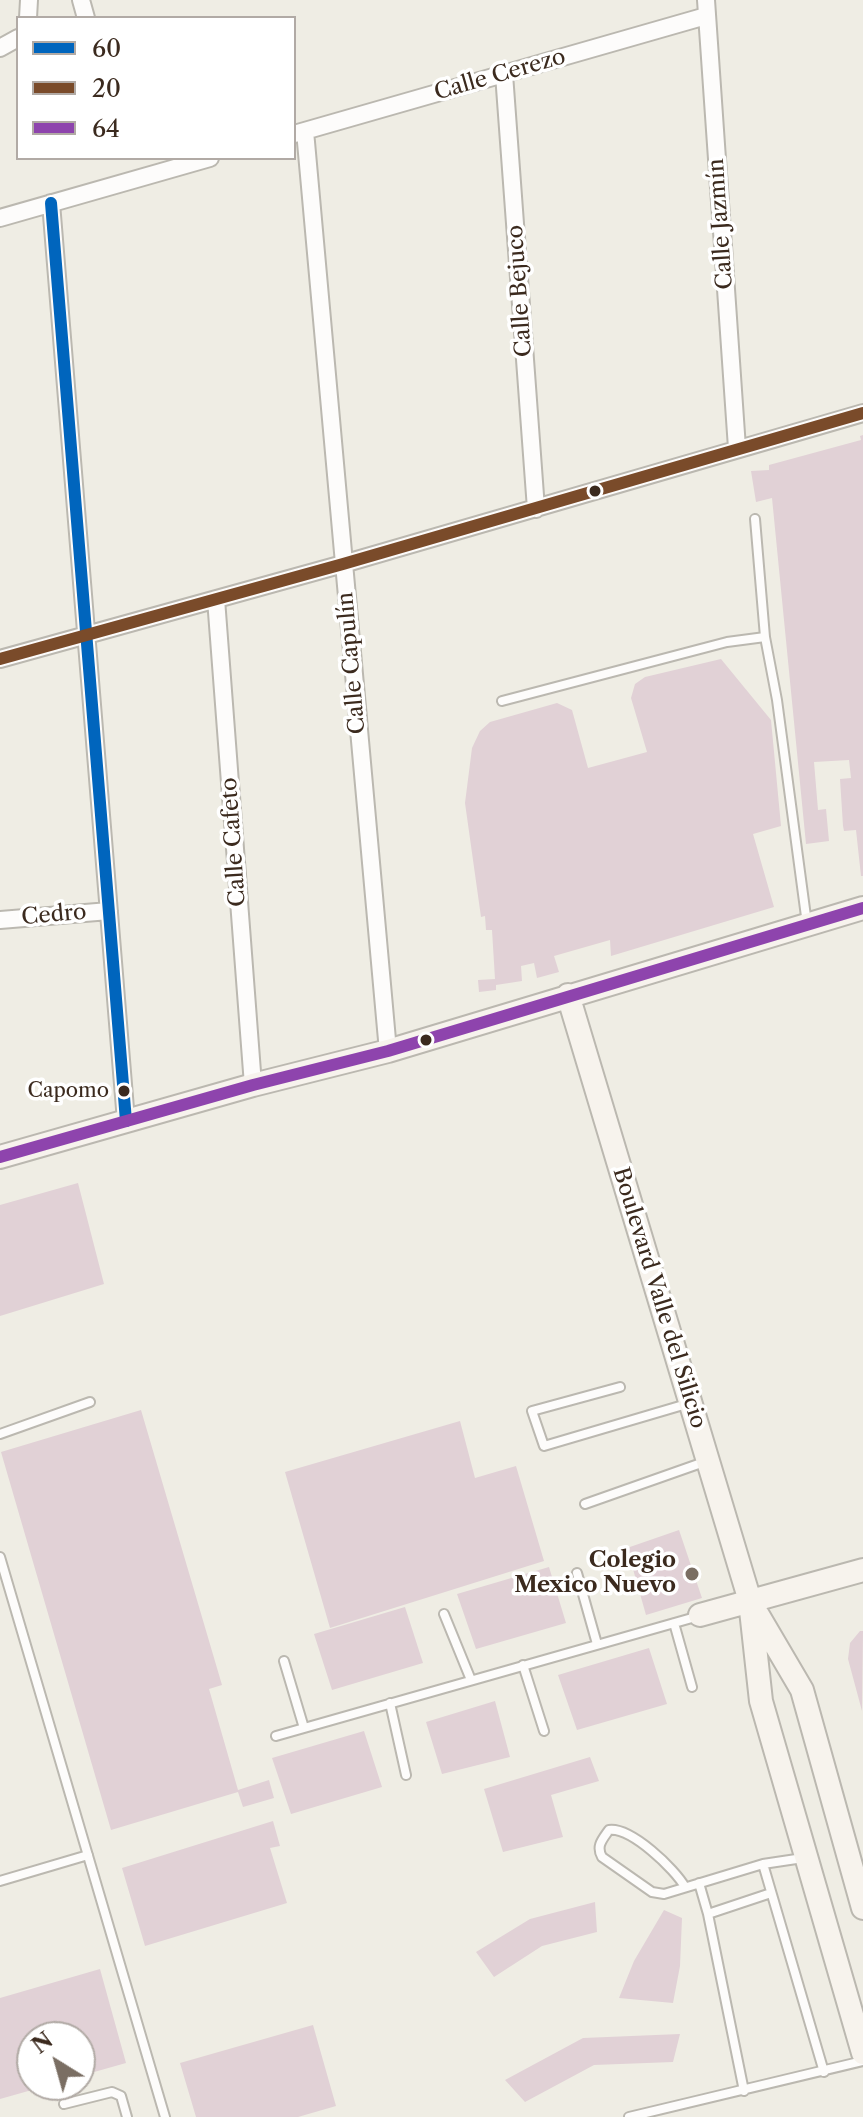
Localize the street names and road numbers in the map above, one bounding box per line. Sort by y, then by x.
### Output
street label: Calle Cerezo [431,44,569,106]
street label: Calle Jazmín [703,158,739,290]
street label: Calle Bejuco [502,224,538,358]
street label: Calle Capulín [333,591,371,735]
street label: Calle Cafeto [216,776,252,908]
street label: Cedro [20,899,88,931]
street label: Boulevard Valle del Silicio [607,1164,711,1432]

